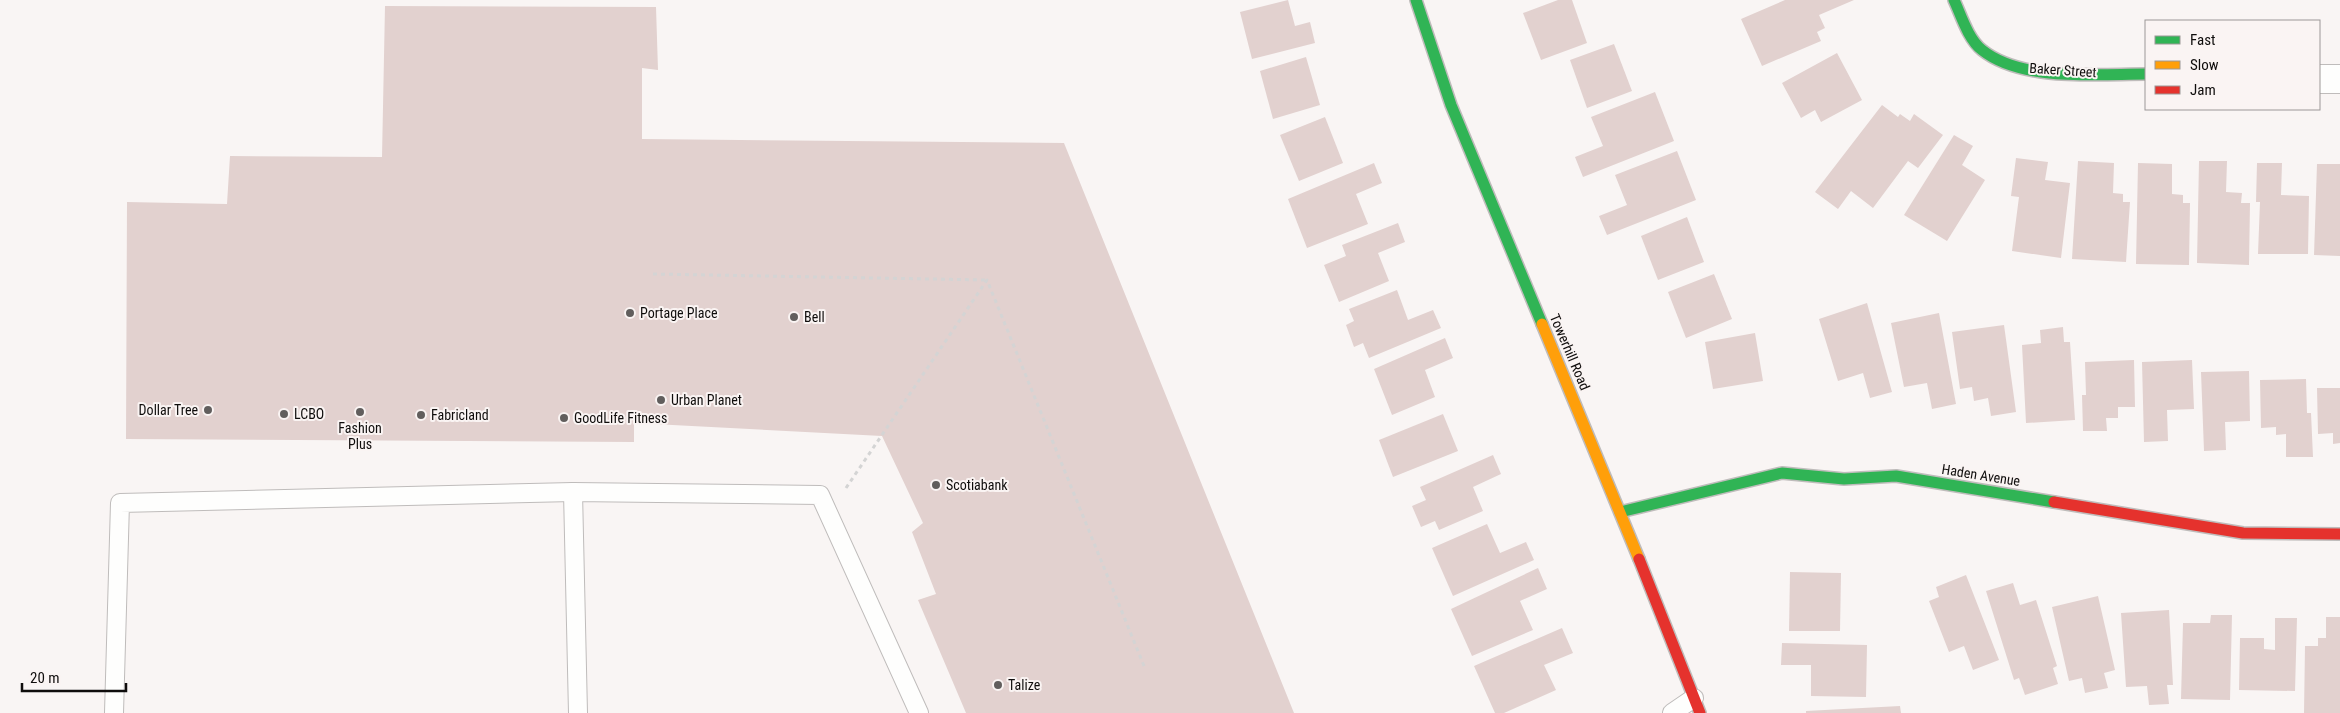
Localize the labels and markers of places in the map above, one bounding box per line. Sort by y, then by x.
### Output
place label: Portage Place [640,305,718,321]
marker: Portage Place [624,307,636,319]
place label: Bell [804,309,825,325]
marker: Bell [788,311,800,323]
place label: Urban Planet [671,392,742,408]
marker: Urban Planet [655,394,667,406]
place label: Dollar Tree [139,402,198,418]
marker: Dollar Tree [202,404,214,416]
place label: LCBO [294,406,324,422]
marker: Fashion Plus [354,406,366,418]
place label: Fabricland [431,407,489,423]
marker: LCBO [278,408,290,420]
marker: Fabricland [415,409,427,421]
place label: GoodLife Fitness [574,410,667,426]
marker: GoodLife Fitness [558,412,570,424]
place label: Fashion Plus [338,420,382,452]
place label: Scotiabank [946,477,1008,493]
marker: Scotiabank [930,479,942,491]
place label: Talize [1008,677,1041,693]
marker: Talize [992,679,1004,691]

